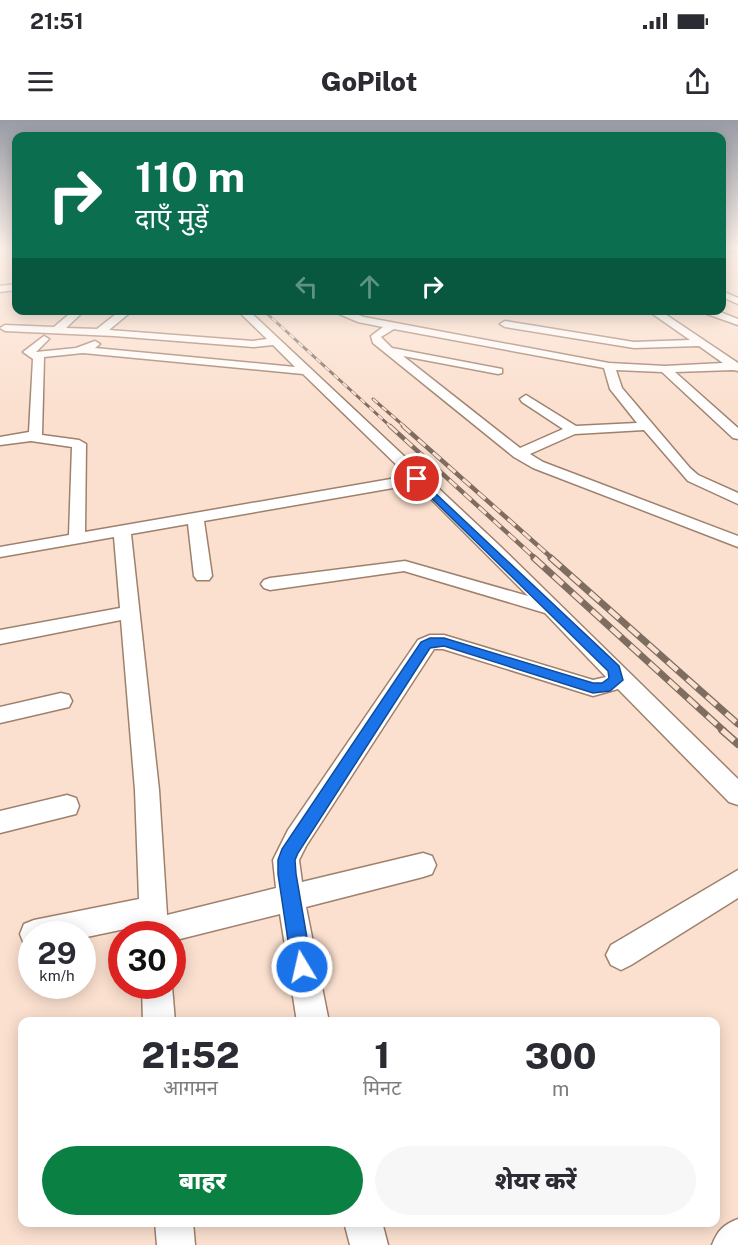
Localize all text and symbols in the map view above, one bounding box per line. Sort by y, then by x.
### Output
text: 21:51 [30,8,84,34]
icon: menu [24,65,57,98]
text: GoPilot [321,65,417,97]
icon: share [681,65,714,98]
text: 110 m [135,152,245,201]
icon: right [36,156,114,234]
text: दाएँ मुड़ें [135,202,208,234]
icon: left [290,270,323,303]
icon: ahead [353,270,386,303]
icon: right [416,270,449,303]
pin [391,453,442,504]
icon: arrive [400,462,433,495]
speed limit sign: 30 [108,921,186,999]
text: 29 [38,935,76,971]
position arrow [270,935,334,999]
text: km/h [39,967,75,984]
text: 21:52 [141,1034,239,1076]
text: 1 [374,1034,390,1076]
text: 300 [525,1035,597,1077]
text: आगमन [163,1076,218,1100]
text: मिनट [363,1076,401,1100]
text: m [552,1077,569,1101]
button: बाहर [42,1146,363,1215]
button: शेयर करें [375,1146,696,1215]

